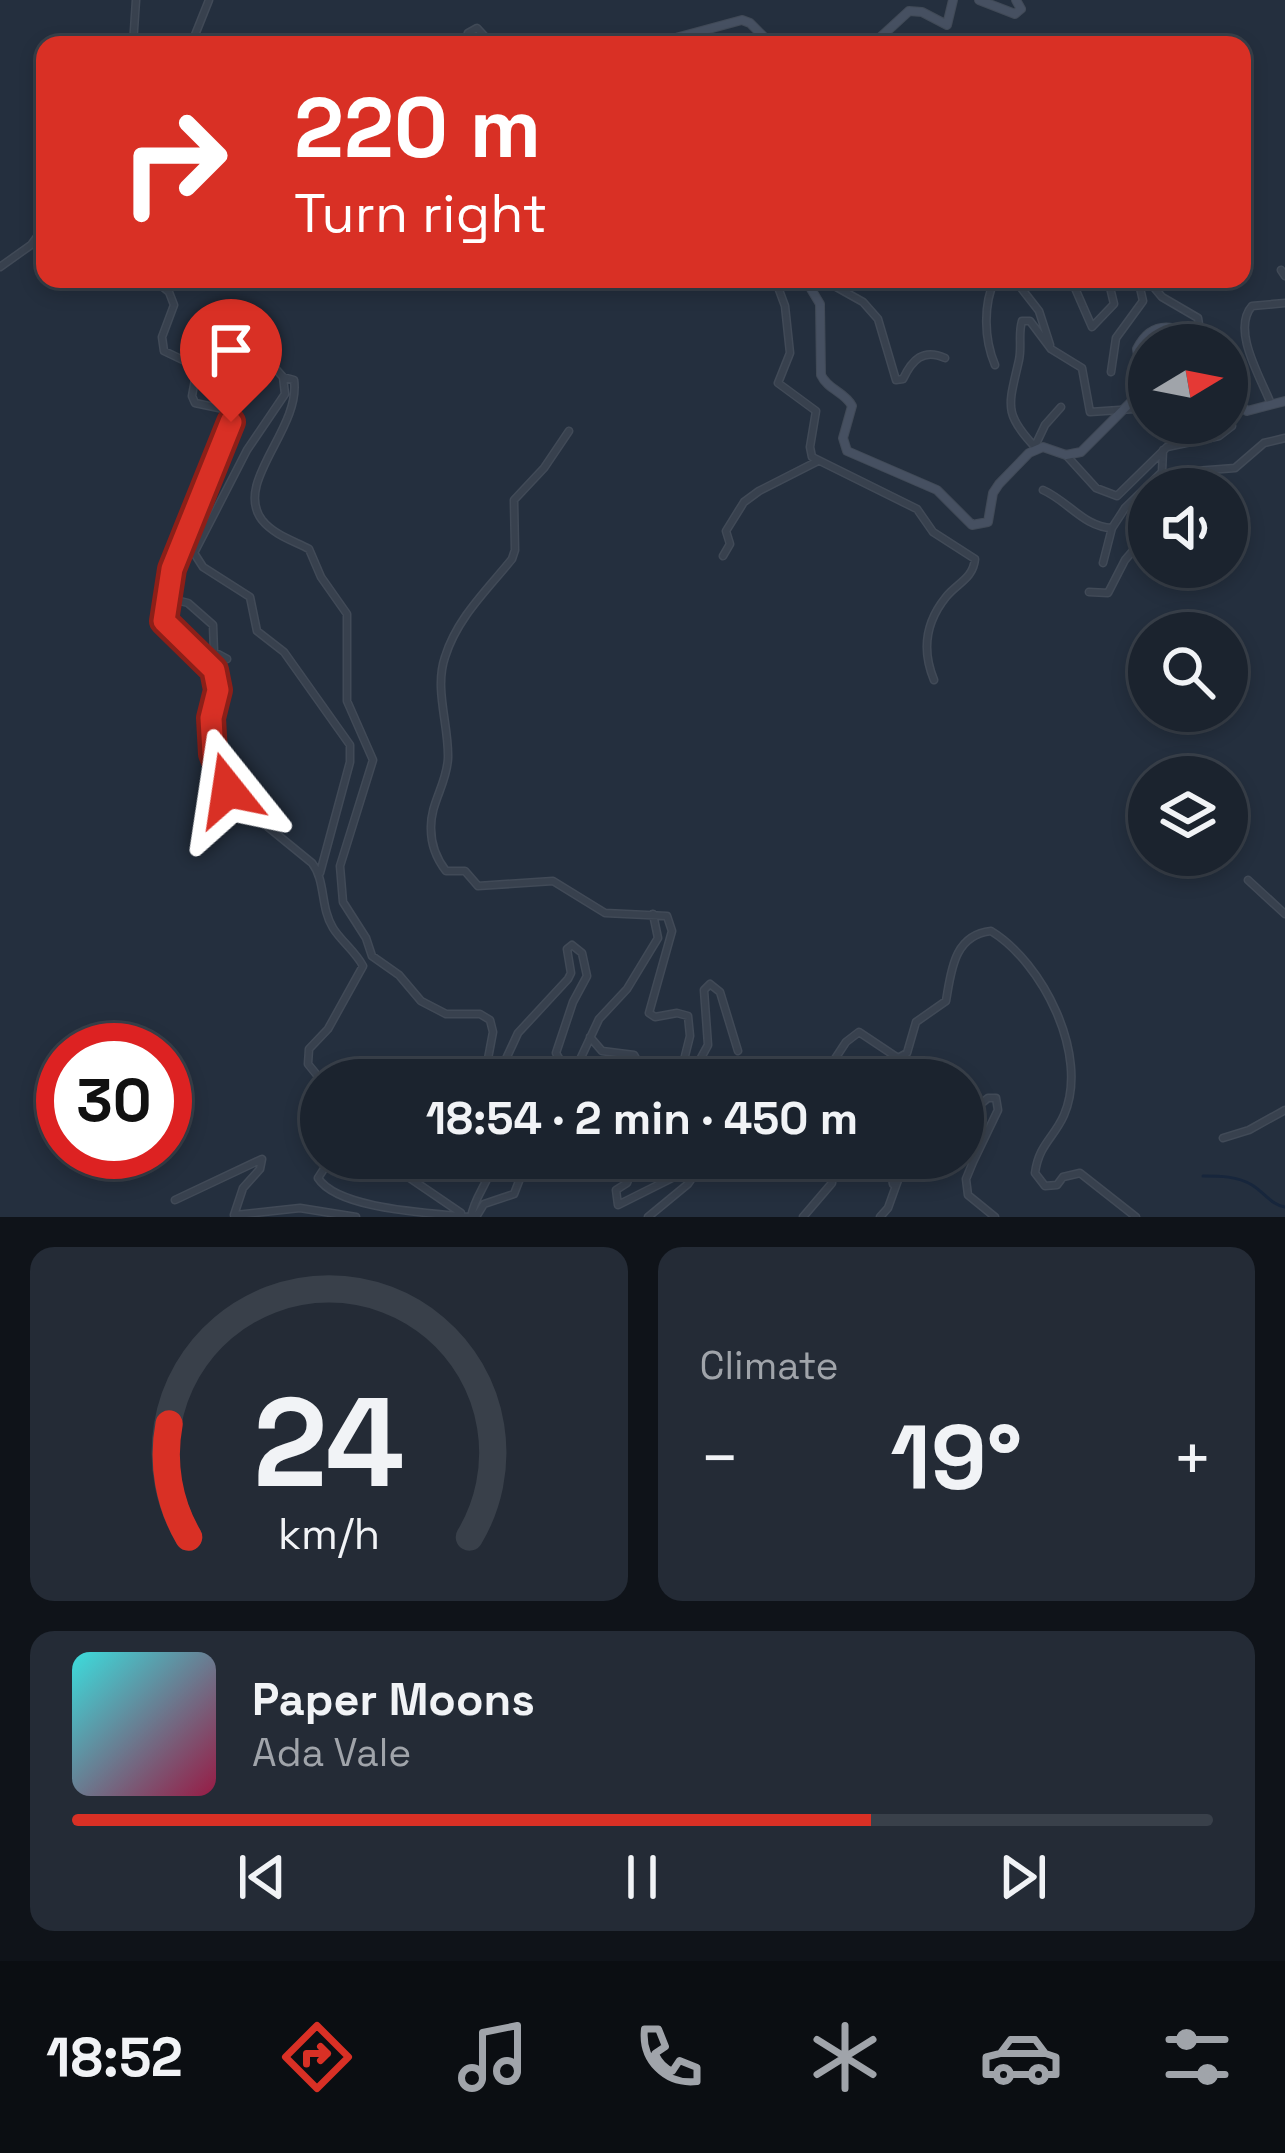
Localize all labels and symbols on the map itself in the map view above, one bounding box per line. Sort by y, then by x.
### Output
pin [180,299,282,422]
north arrow [1128,324,1248,444]
position arrow [165,727,291,853]
speed limit sign: 30 [36,1023,192,1179]

